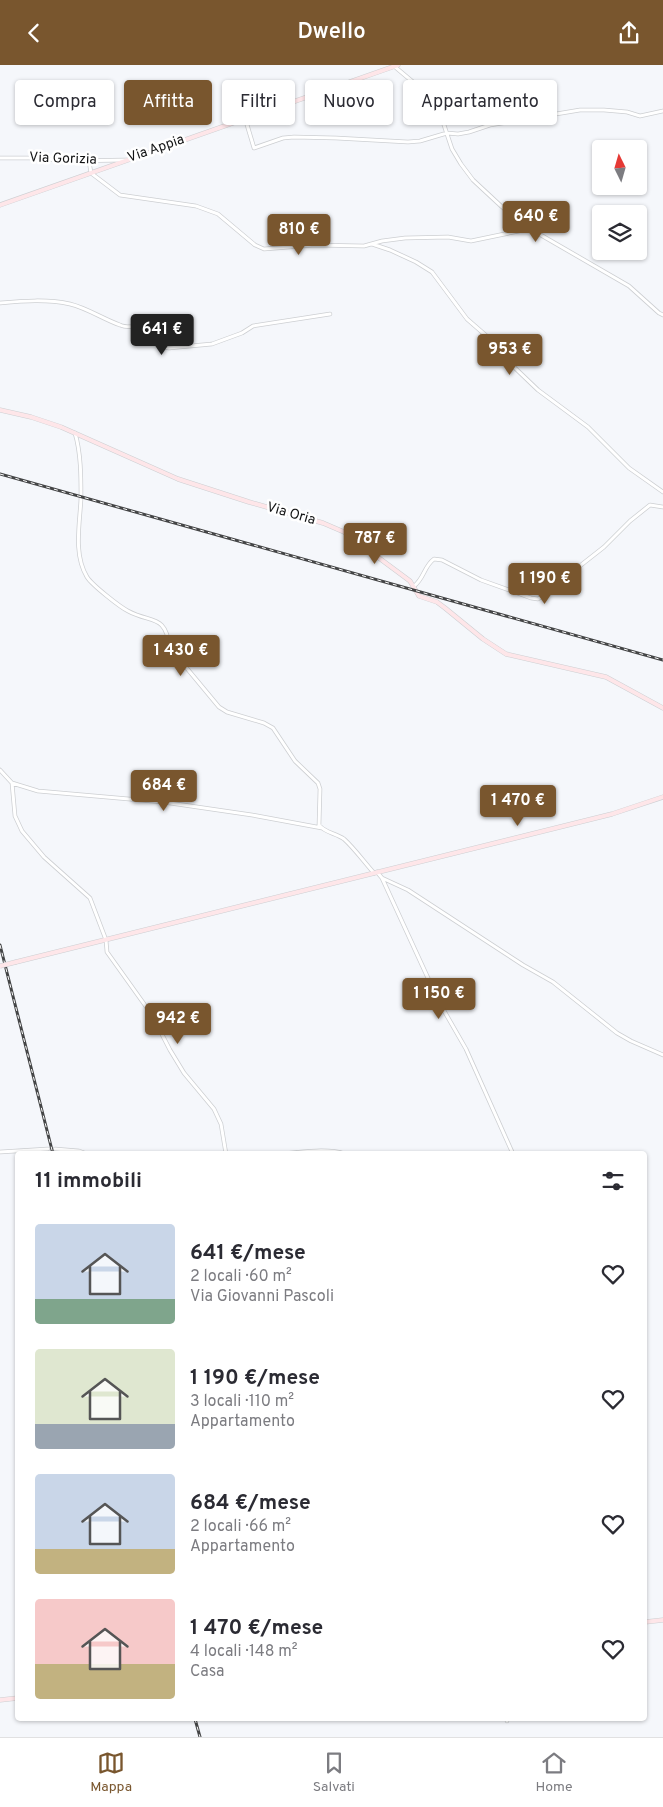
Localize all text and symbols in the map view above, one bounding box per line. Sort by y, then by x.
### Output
icon: back [20,19,48,47]
text: Dwello [297,19,366,46]
icon: share [615,19,643,47]
chip: Compra [15,80,114,125]
chip: Affitta [124,80,212,125]
chip: Filtri [222,80,295,125]
chip: Nuovo [305,80,393,125]
chip: Appartamento [403,80,557,125]
street label: Via Appia [125,131,187,167]
north arrow [592,140,648,195]
map controls [592,140,647,260]
street label: Via Gorizia [29,149,97,169]
pin: 640 € [501,201,571,243]
button: layers [592,205,647,260]
text: 640 € [514,207,558,227]
pin: 810 € [264,213,334,256]
text: 810 € [278,220,320,240]
pin: 641 € [127,313,197,356]
text: 641 € [142,320,182,340]
pin: 953 € [475,333,545,376]
text: 953 € [488,340,532,360]
street label: Via Oria [265,499,317,529]
pin: 787 € [340,523,410,565]
text: 787 € [355,529,395,549]
pin: 1 190 € [499,563,591,605]
text: 1 190 € [519,569,571,589]
pin: 1 430 € [135,635,227,677]
text: 1 430 € [154,641,208,661]
pin: 684 € [129,769,199,812]
text: 684 € [142,776,186,796]
pin: 1 470 € [472,785,564,827]
text: 1 470 € [491,791,545,811]
pin: 1 150 € [393,977,485,1020]
text: 1 150 € [413,984,465,1004]
pin: 942 € [143,1003,213,1045]
text: 942 € [156,1009,200,1029]
icon: filters [599,1167,627,1195]
text: 11 immobili [35,1168,142,1195]
text: 641 €/mese [190,1240,306,1267]
icon: home [75,1244,135,1304]
icon: heart [599,1260,627,1288]
text: 2 locali · 60 m² [190,1267,292,1287]
text: Via Giovanni Pascoli [190,1287,334,1307]
text: 1 190 €/mese [190,1365,320,1392]
icon: home [75,1369,135,1429]
icon: heart [599,1385,627,1413]
text: 3 locali · 110 m² [190,1392,294,1412]
text: Appartamento [190,1412,295,1432]
text: 684 €/mese [190,1490,311,1517]
icon: home [75,1494,135,1554]
icon: heart [599,1510,627,1538]
text: 2 locali · 66 m² [190,1517,291,1537]
text: Appartamento [190,1537,295,1557]
text: 1 470 €/mese [190,1615,323,1642]
icon: home [75,1619,135,1679]
icon: heart [599,1635,627,1663]
text: 4 locali · 148 m² [190,1642,298,1662]
text: Casa [190,1662,225,1682]
tab: Mappa [90,1749,132,1796]
tab: Salvati [313,1749,355,1796]
tab: Home [535,1749,573,1796]

